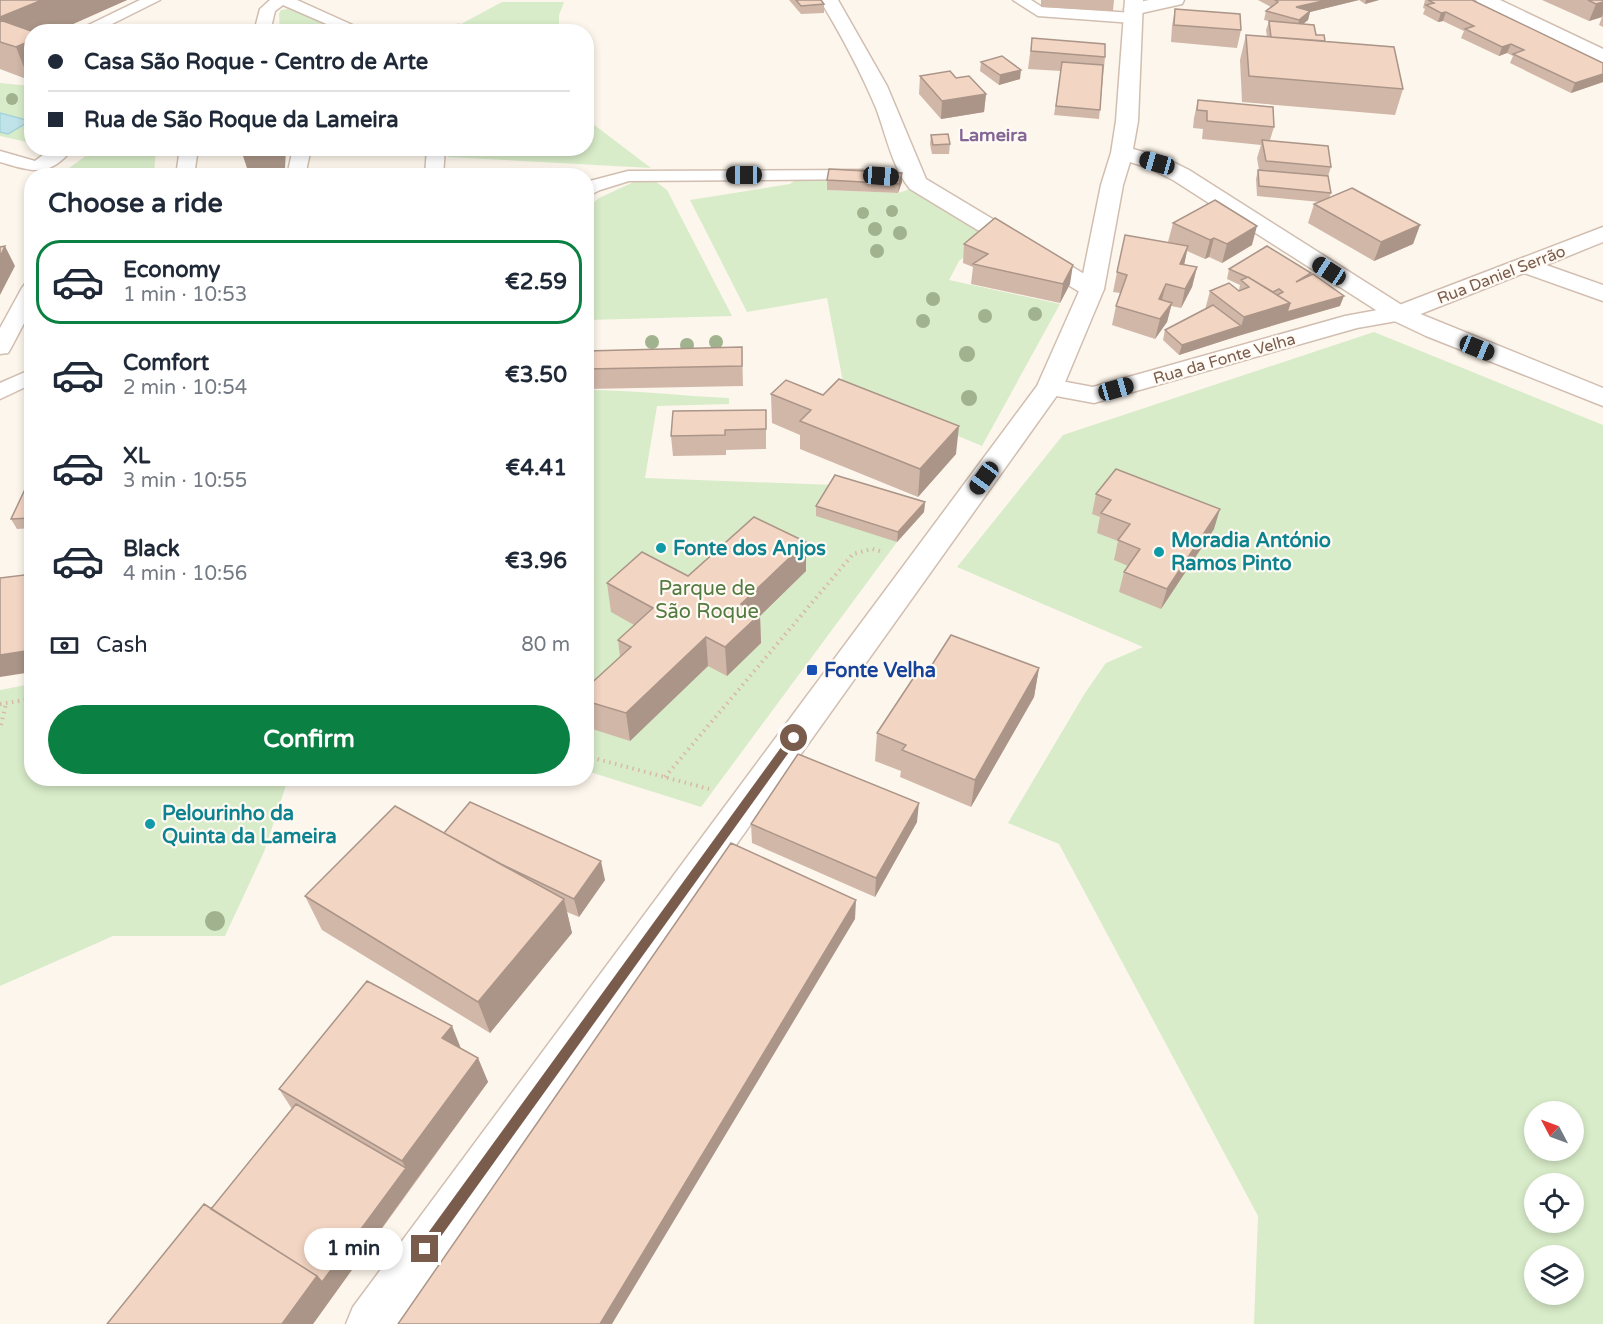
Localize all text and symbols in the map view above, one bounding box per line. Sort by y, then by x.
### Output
text: Casa São Roque - Centro de Arte [84,49,428,75]
text: Rua de São Roque da Lameira [84,107,399,133]
district label: Lameira [959,124,1027,146]
car [1137,149,1177,177]
car [726,166,762,184]
car [862,166,900,186]
text: Choose a ride [48,187,223,220]
street label: Rua Daniel Serrão [1434,241,1568,309]
car [1309,254,1349,288]
icon: car [51,255,105,309]
text: Economy [123,257,220,283]
text: €2.59 [505,269,567,295]
text: 1 min · 10:53 [123,283,247,307]
street label: Rua da Fonte Velha [1151,329,1298,389]
car [1457,333,1497,363]
icon: car [51,348,105,402]
text: Comfort [123,350,209,376]
text: €3.50 [505,362,567,388]
car [1096,375,1136,403]
text: 2 min · 10:54 [123,376,247,400]
icon: car [51,441,105,495]
text: XL [123,443,150,469]
text: €4.41 [505,455,567,481]
car [966,458,1002,498]
text: 3 min · 10:55 [123,469,247,493]
place label: Moradia António Ramos Pinto [1171,529,1331,576]
icon: car [51,534,105,588]
text: Black [123,536,180,562]
place label: Fonte dos Anjos [673,537,826,561]
marker: Fonte dos Anjos [654,541,668,555]
marker: Moradia António Ramos Pinto [1152,545,1166,559]
text: €3.96 [505,548,567,574]
text: 4 min · 10:56 [123,562,247,586]
park label: Parque de São Roque [655,577,759,624]
icon: cash [48,629,81,662]
text: Cash [96,632,148,658]
text: 80 m [521,633,570,657]
place label: Fonte Velha [824,659,936,683]
marker: Fonte Velha [805,663,819,677]
button: Confirm [48,705,570,774]
route start [780,724,807,751]
place label: Pelourinho da Quinta da Lameira [162,802,337,849]
marker: Pelourinho da Quinta da Lameira [143,817,157,831]
north arrow [1524,1101,1584,1161]
map controls [1524,1101,1584,1305]
button: locate [1524,1173,1584,1233]
callout: 1 min [305,1228,404,1270]
route end [411,1235,438,1262]
text: 1 min [327,1237,380,1261]
button: layers [1524,1245,1584,1305]

